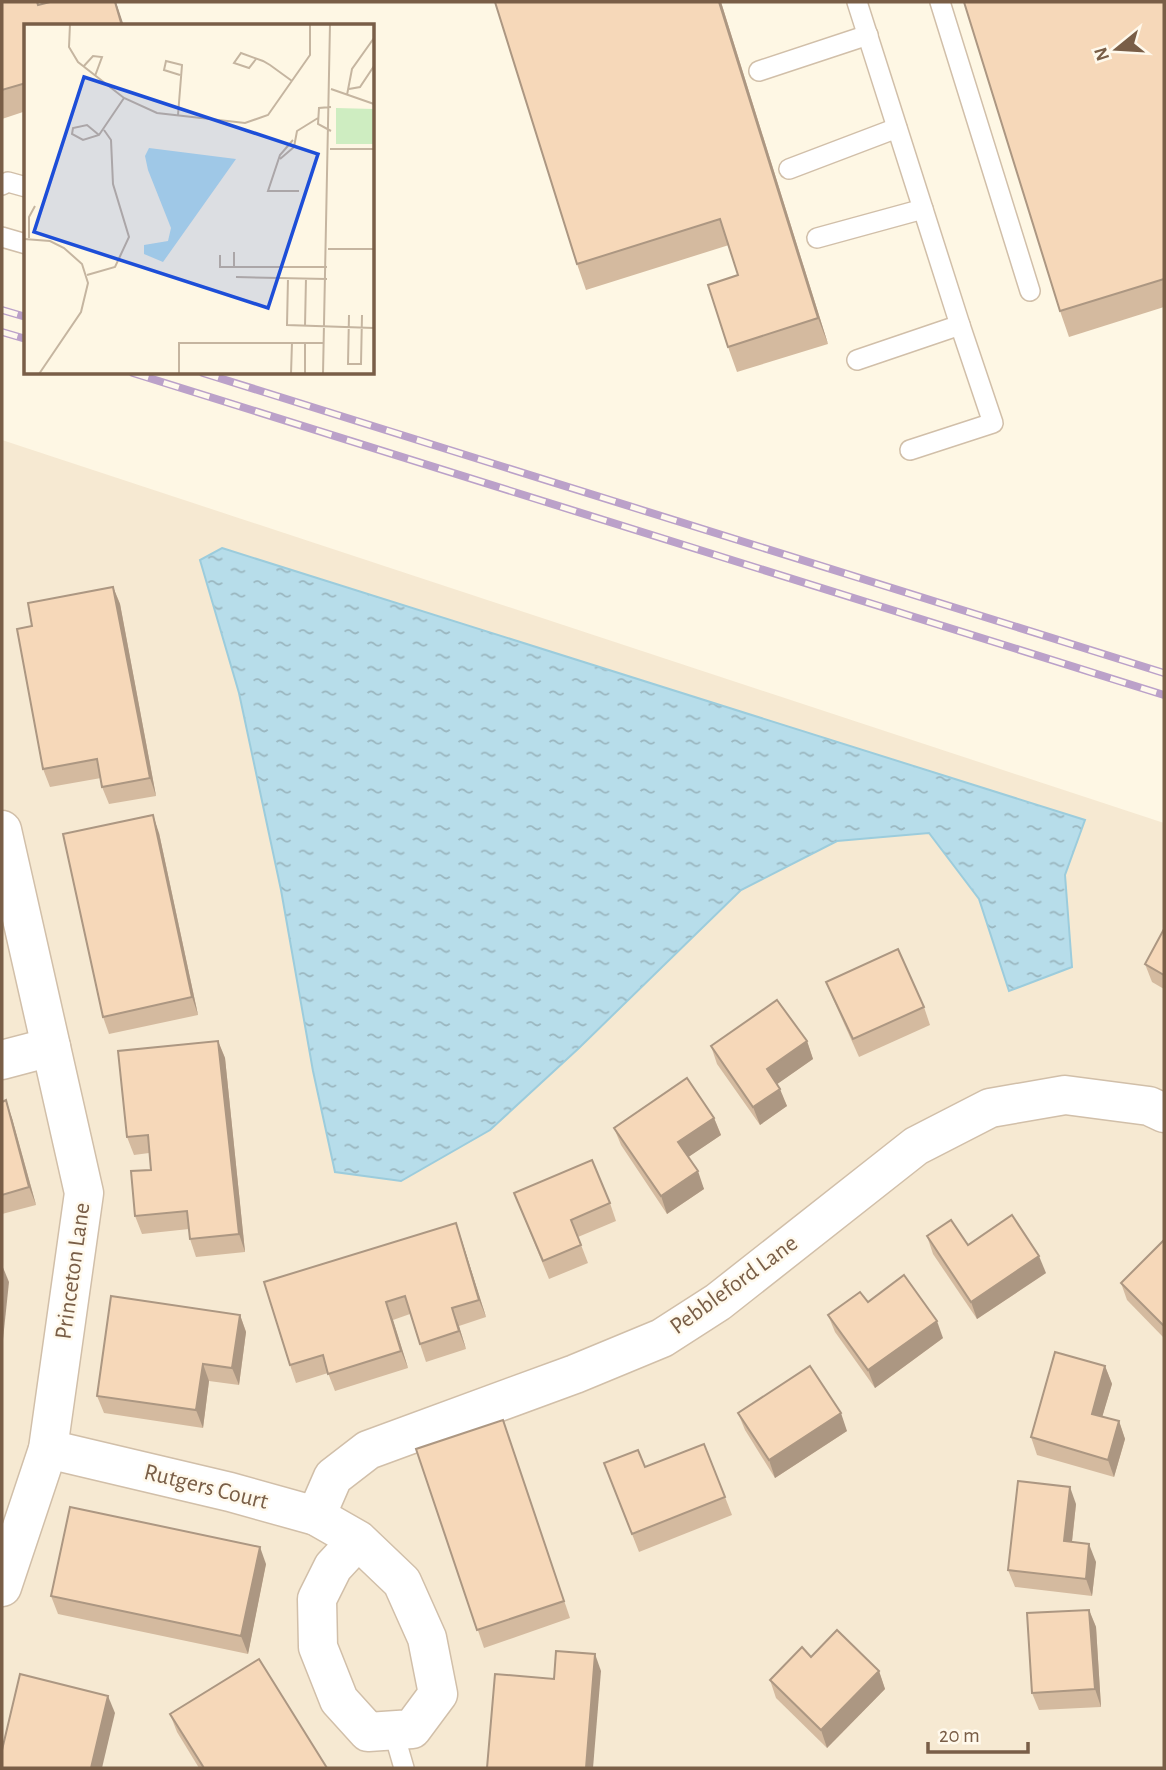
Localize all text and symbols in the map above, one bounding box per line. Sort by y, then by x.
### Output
north arrow [1082,14,1152,84]
inset map [24,24,374,374]
text: N [1091,45,1113,63]
street label: Princeton Lane [52,1201,94,1341]
street label: Pebbleford Lane [666,1231,802,1339]
street label: Rutgers Court [142,1460,271,1514]
scale bar [928,1710,1028,1754]
text: 20 m [939,1725,980,1746]

